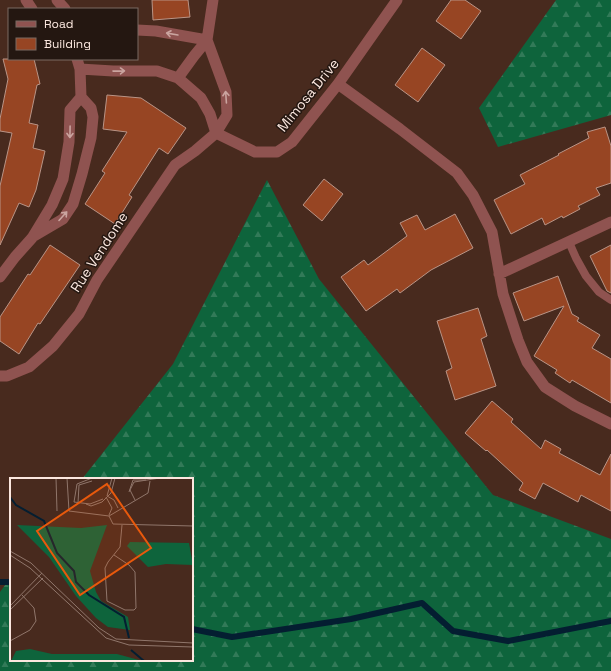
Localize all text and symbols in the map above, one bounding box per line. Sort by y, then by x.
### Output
legend [8,8,138,60]
text: Road [44,16,73,32]
one-way arrow [166,30,179,38]
text: Building [44,36,91,52]
street label: Mimosa Drive [273,55,343,135]
one-way arrow [112,67,125,75]
one-way arrow [222,91,229,104]
one-way arrow [66,125,74,138]
street label: Rue Vendome [66,208,132,296]
one-way arrow [59,211,68,221]
inset map [10,478,193,661]

